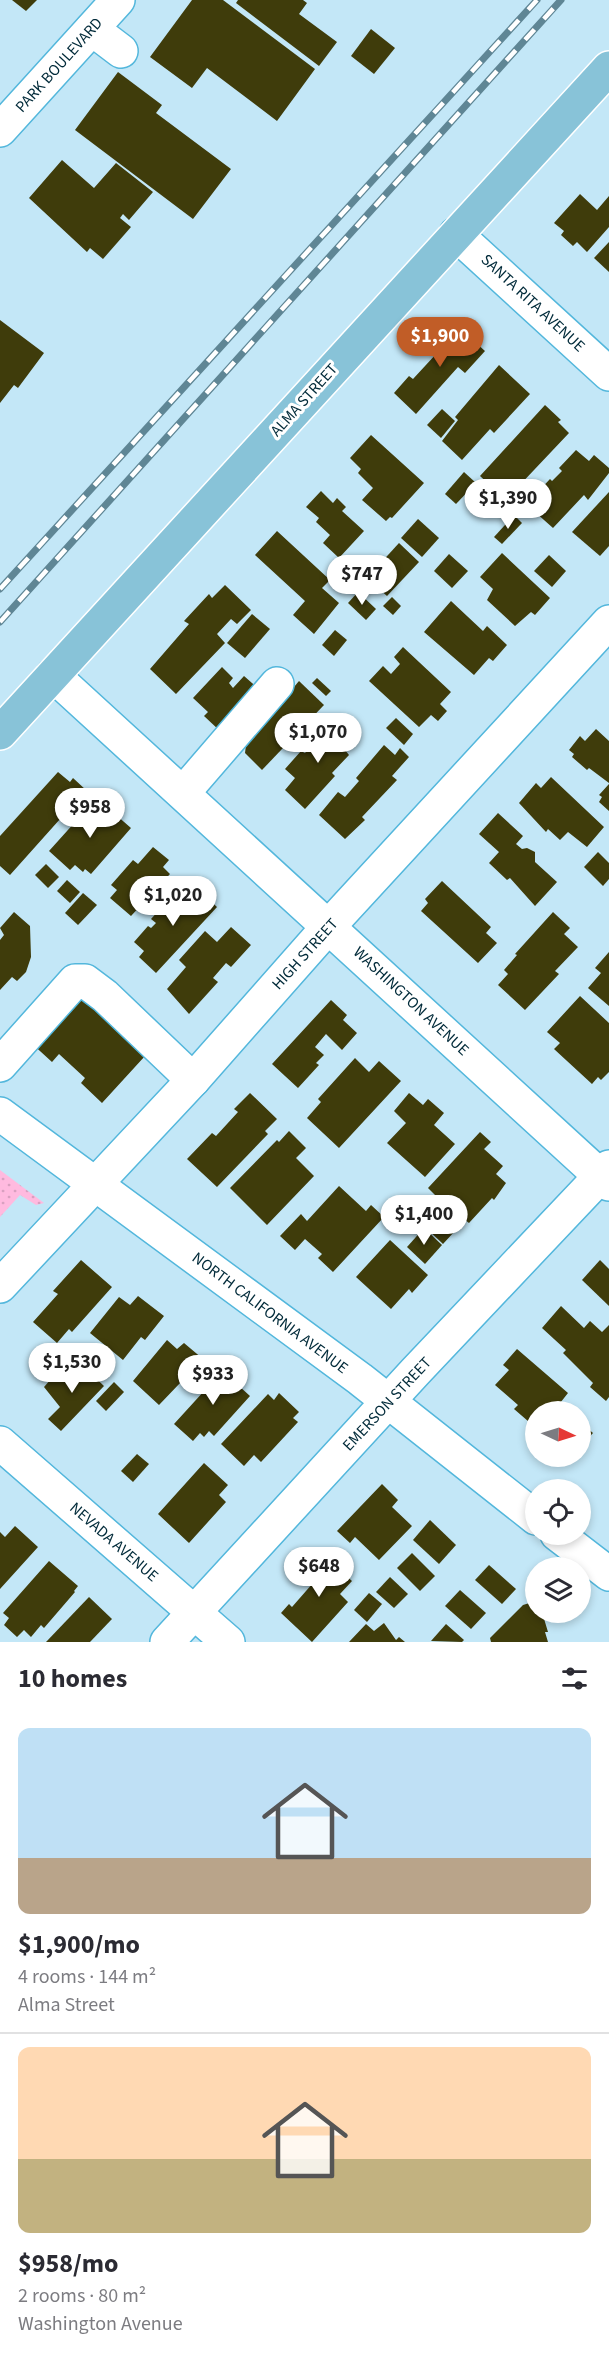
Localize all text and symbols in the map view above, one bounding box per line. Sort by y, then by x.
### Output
street label: PARK BOULEVARD [10,13,108,117]
street label: SANTA RITA AVENUE [476,249,590,357]
pin: $1,900 [391,317,489,368]
text: $1,900 [411,322,469,350]
street label: ALMA STREET [265,358,343,441]
pin: $1,390 [459,479,557,530]
text: $1,390 [479,484,537,512]
pin: $747 [326,555,398,606]
text: $747 [341,560,383,588]
pin: $1,070 [269,713,367,764]
text: $1,070 [289,718,347,746]
pin: $958 [54,788,126,839]
text: $958 [69,793,111,821]
pin: $1,020 [124,876,222,927]
text: $1,020 [144,881,202,909]
street label: HIGH STREET [267,913,343,995]
street label: WASHINGTON AVENUE [348,941,474,1061]
pin: $1,400 [375,1195,473,1246]
text: $1,400 [395,1200,453,1228]
street label: NORTH CALIFORNIA AVENUE [187,1247,353,1379]
pin: $1,530 [23,1343,121,1394]
text: $1,530 [43,1348,101,1376]
street label: EMERSON STREET [338,1352,437,1456]
pin: $933 [177,1355,249,1406]
text: $933 [192,1360,234,1388]
north arrow [525,1401,591,1467]
map controls [525,1401,591,1623]
button: locate [525,1479,591,1545]
street label: NEVADA AVENUE [65,1497,163,1587]
pin: $648 [283,1547,355,1598]
text: $648 [298,1552,340,1580]
button: layers [525,1557,591,1623]
text: 10 homes [18,1660,127,1697]
icon: filters [558,1662,591,1695]
icon: home [251,1767,359,1875]
text: $1,900/mo [18,1926,140,1963]
text: 4 rooms · 144 m² [18,1963,156,1991]
text: Alma Street [18,1991,115,2019]
icon: home [251,2086,359,2194]
text: $958/mo [18,2245,118,2282]
text: 2 rooms · 80 m² [18,2282,146,2310]
text: Washington Avenue [18,2310,183,2338]

